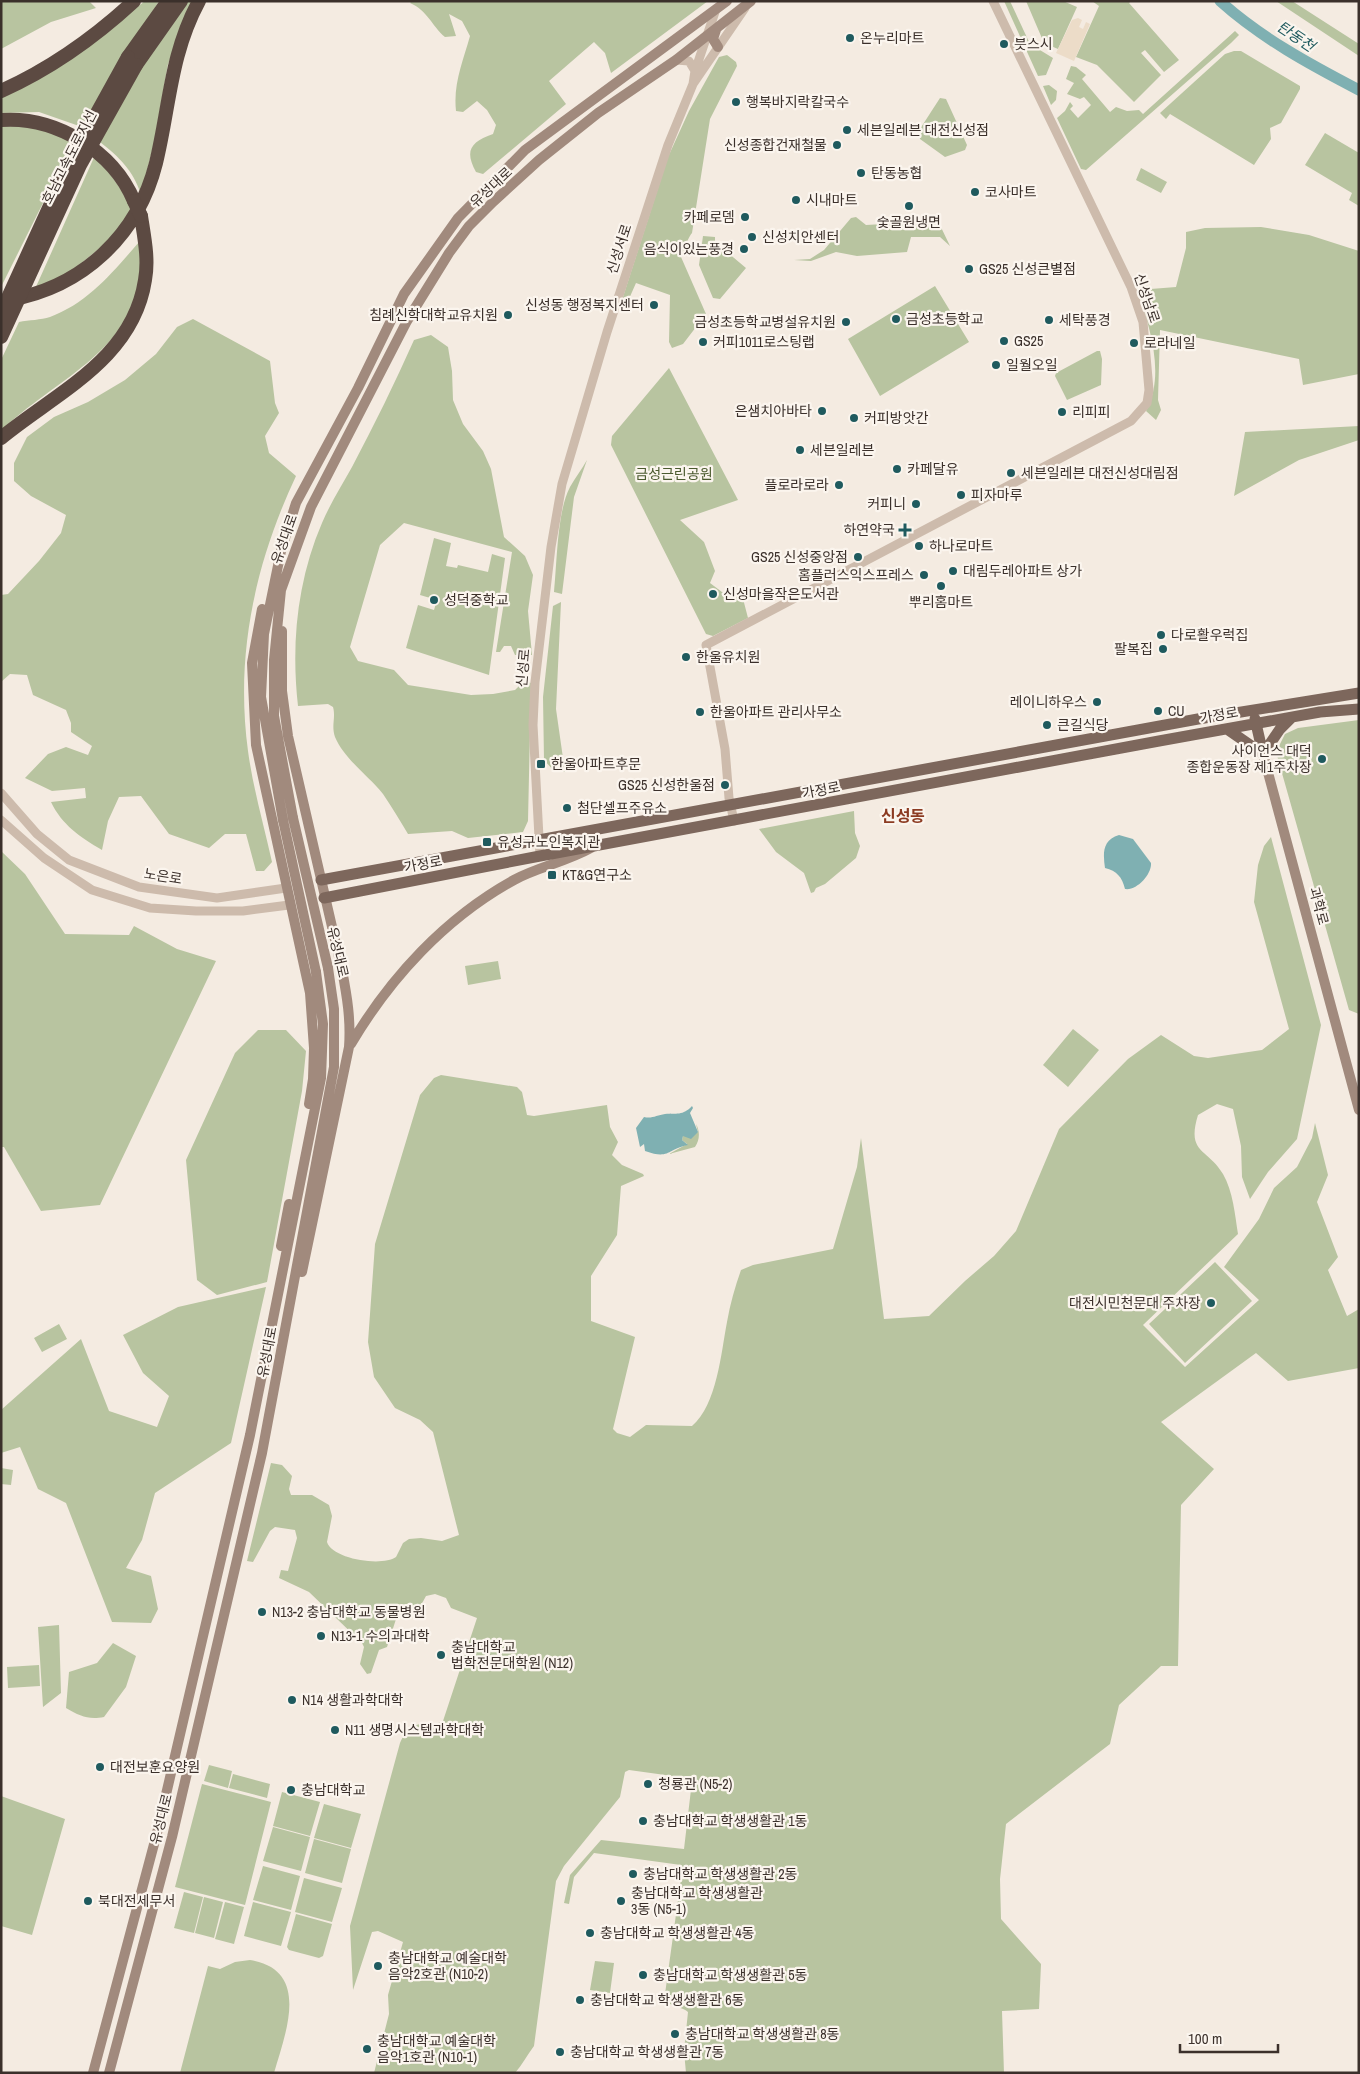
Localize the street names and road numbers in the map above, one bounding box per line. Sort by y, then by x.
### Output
street label: 호남고속도로지선 [38,107,100,207]
street label: 유성대로 [466,163,516,211]
street label: 신성서로 [602,222,636,276]
street label: 신성남로 [1130,271,1164,325]
street label: 유성대로 [267,512,301,566]
street label: 신성로 [512,648,534,688]
street label: 가정로 [1198,703,1240,727]
street label: 가정로 [800,777,842,803]
street label: 가정로 [402,851,444,877]
street label: 노은로 [143,864,184,888]
street label: 과학로 [1305,885,1333,927]
street label: 유성대로 [323,925,353,979]
street label: 유성대로 [253,1325,281,1379]
street label: 유성대로 [146,1792,176,1846]

